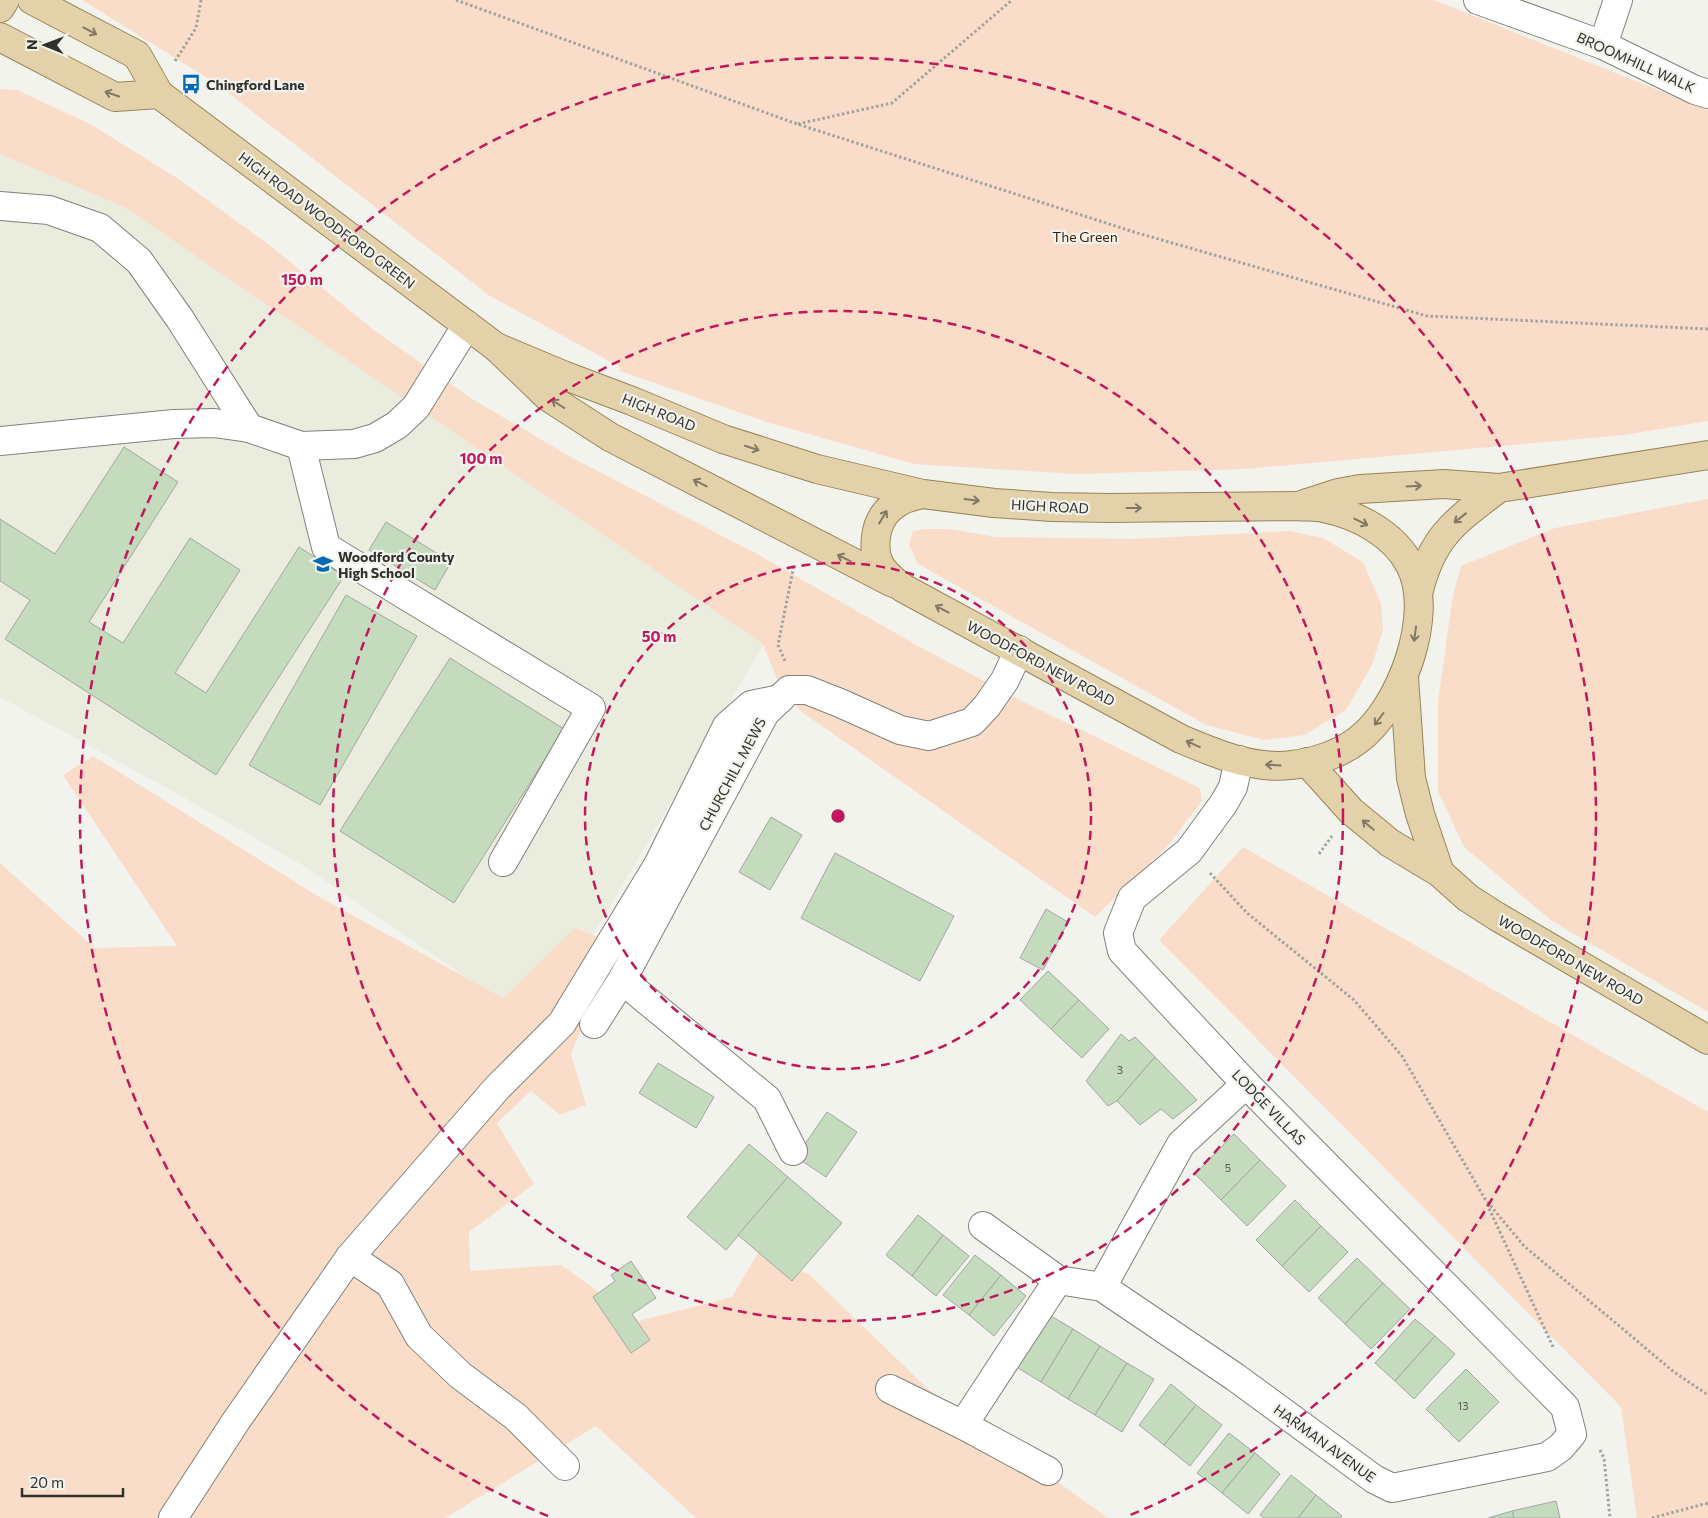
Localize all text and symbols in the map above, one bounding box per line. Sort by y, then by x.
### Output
north arrow [20,20,70,70]
one-way arrow [82,27,97,36]
street label: BROOMHILL WALK [1574,28,1698,96]
text: N [23,39,40,50]
bus stop icon: Chingford Lane [180,73,202,95]
place label: Chingford Lane [206,76,305,93]
one-way arrow [105,89,120,98]
street label: HIGH ROAD WOODFORD GREEN [235,148,419,292]
park label: The Green [1052,228,1118,245]
text: 150 m [281,270,323,288]
street label: HIGH ROAD [620,390,698,434]
one-way arrow [552,399,566,409]
one-way arrow [744,444,760,454]
text: 100 m [460,449,502,467]
one-way arrow [693,478,708,487]
one-way arrow [1405,481,1421,490]
one-way arrow [964,495,980,505]
street label: HIGH ROAD [1011,495,1089,517]
one-way arrow [1126,503,1142,513]
one-way arrow [878,510,888,525]
one-way arrow [1454,512,1467,523]
one-way arrow [1353,518,1368,527]
place label: Woodford County High School [338,548,455,581]
school or university icon: Woodford County High School [312,553,334,575]
one-way arrow [837,553,852,563]
one-way arrow [935,604,950,614]
street label: WOODFORD NEW ROAD [964,617,1118,709]
one-way arrow [1410,626,1420,642]
text: 50 m [642,627,676,645]
one-way arrow [1374,712,1384,726]
street label: CHURCHILL MEWS [695,714,769,834]
one-way arrow [1186,738,1201,748]
one-way arrow [1265,760,1282,770]
centre of rings [829,807,847,825]
one-way arrow [1362,820,1375,831]
street label: WOODFORD NEW ROAD [1495,911,1647,1009]
house number: 3 [1117,1063,1123,1076]
street label: LODGE VILLAS [1229,1066,1309,1148]
house number: 5 [1225,1161,1231,1174]
house number: 13 [1458,1399,1468,1412]
street label: HARMAN AVENUE [1271,1400,1379,1486]
scale bar [22,1466,124,1498]
text: 20 m [30,1473,64,1491]

